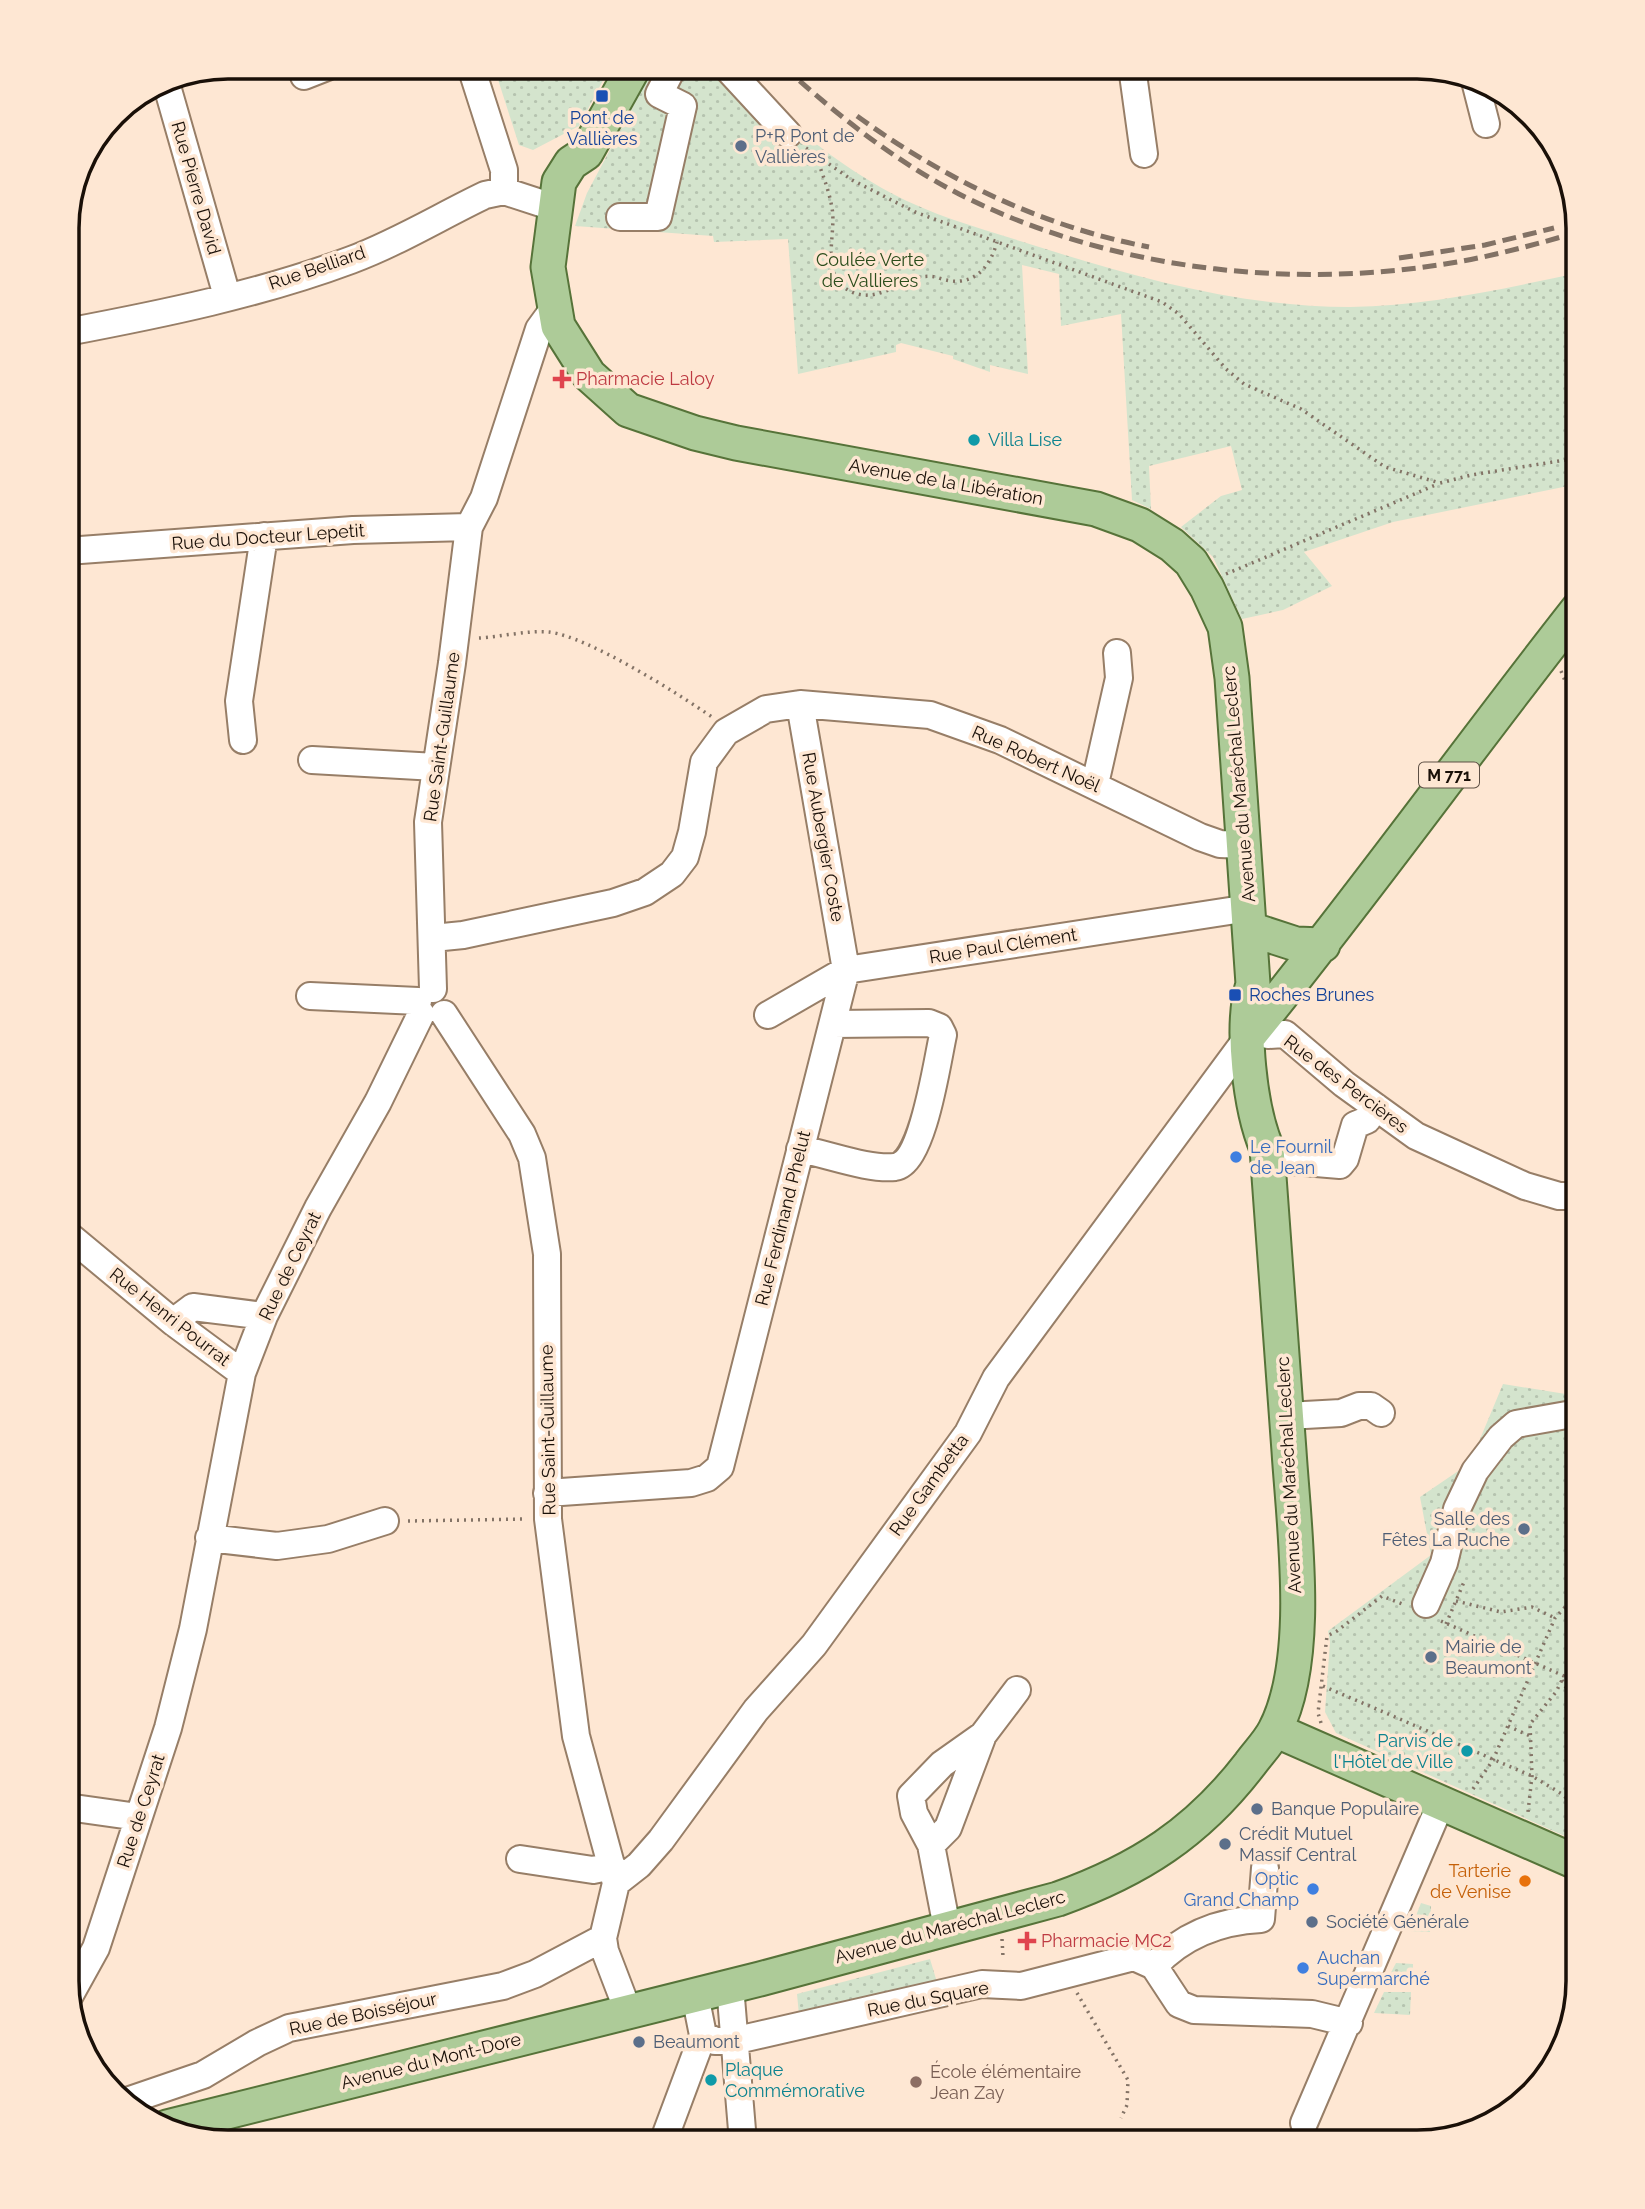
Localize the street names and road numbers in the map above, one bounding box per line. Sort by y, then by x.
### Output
street label: Rue Pierre David [167,119,226,257]
street label: Rue Belliard [266,241,368,294]
street label: Avenue de la Libération [847,454,1045,509]
street label: Rue du Docteur Lepetit [171,519,365,554]
street label: Rue Saint-Guillaume [419,650,464,823]
street label: Avenue du Maréchal Leclerc [1218,665,1259,903]
street label: Rue Robert Noël [969,721,1104,796]
street label: Rue Aubergier Coste [798,751,849,924]
road number: M 771 [1419,762,1479,788]
street label: Rue Paul Clément [928,923,1078,968]
street label: Rue des Percières [1280,1030,1413,1137]
street label: Rue Ferdinand Phelut [751,1128,814,1308]
street label: Rue de Ceyrat [254,1208,325,1324]
street label: Rue Henri Pourrat [106,1263,235,1370]
street label: Rue Saint-Guillaume [536,1344,559,1516]
street label: Avenue du Maréchal Leclerc [1272,1356,1305,1594]
street label: Rue Gambetta [885,1430,972,1539]
street label: Rue de Ceyrat [112,1751,169,1870]
street label: Avenue du Maréchal Leclerc [832,1886,1067,1967]
street label: Rue du Square [865,1976,991,2021]
street label: Rue de Boisséjour [287,1987,439,2039]
street label: Avenue du Mont-Dore [339,2028,523,2093]

